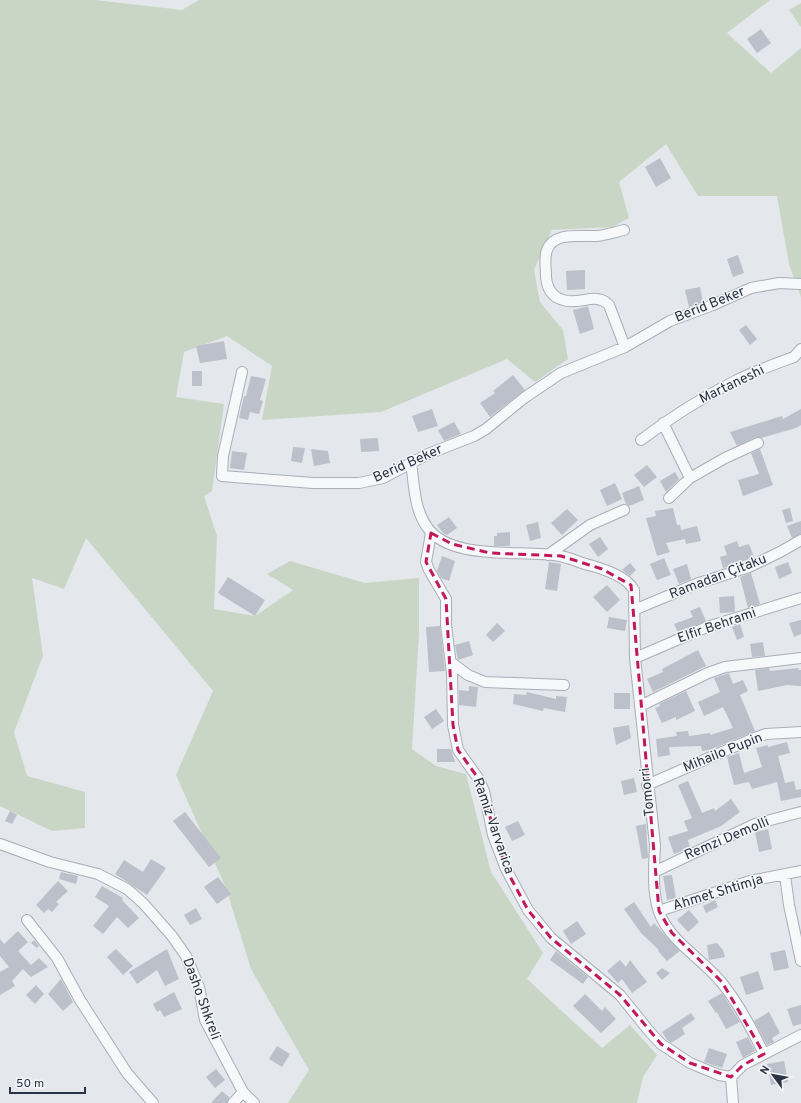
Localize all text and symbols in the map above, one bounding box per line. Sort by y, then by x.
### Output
street label: Berid Beker [672,283,748,327]
street label: Martaneshi [697,362,767,408]
street label: Berid Beker [371,441,446,487]
street label: Ramadan Çitaku [667,551,769,603]
street label: Elfir Behrami [675,605,759,647]
street label: Mihailo Pupin [681,729,765,777]
street label: Tomorri [637,767,659,817]
street label: Ramiz Varvarica [469,776,517,876]
street label: Remzi Demolli [682,814,772,864]
street label: Ahmet Shtimja [671,871,765,915]
street label: Dasho Shkreli [178,956,224,1042]
north arrow [753,1055,793,1095]
text: N [757,1063,773,1077]
scale bar [10,1069,85,1095]
text: 50 m [16,1076,44,1092]

